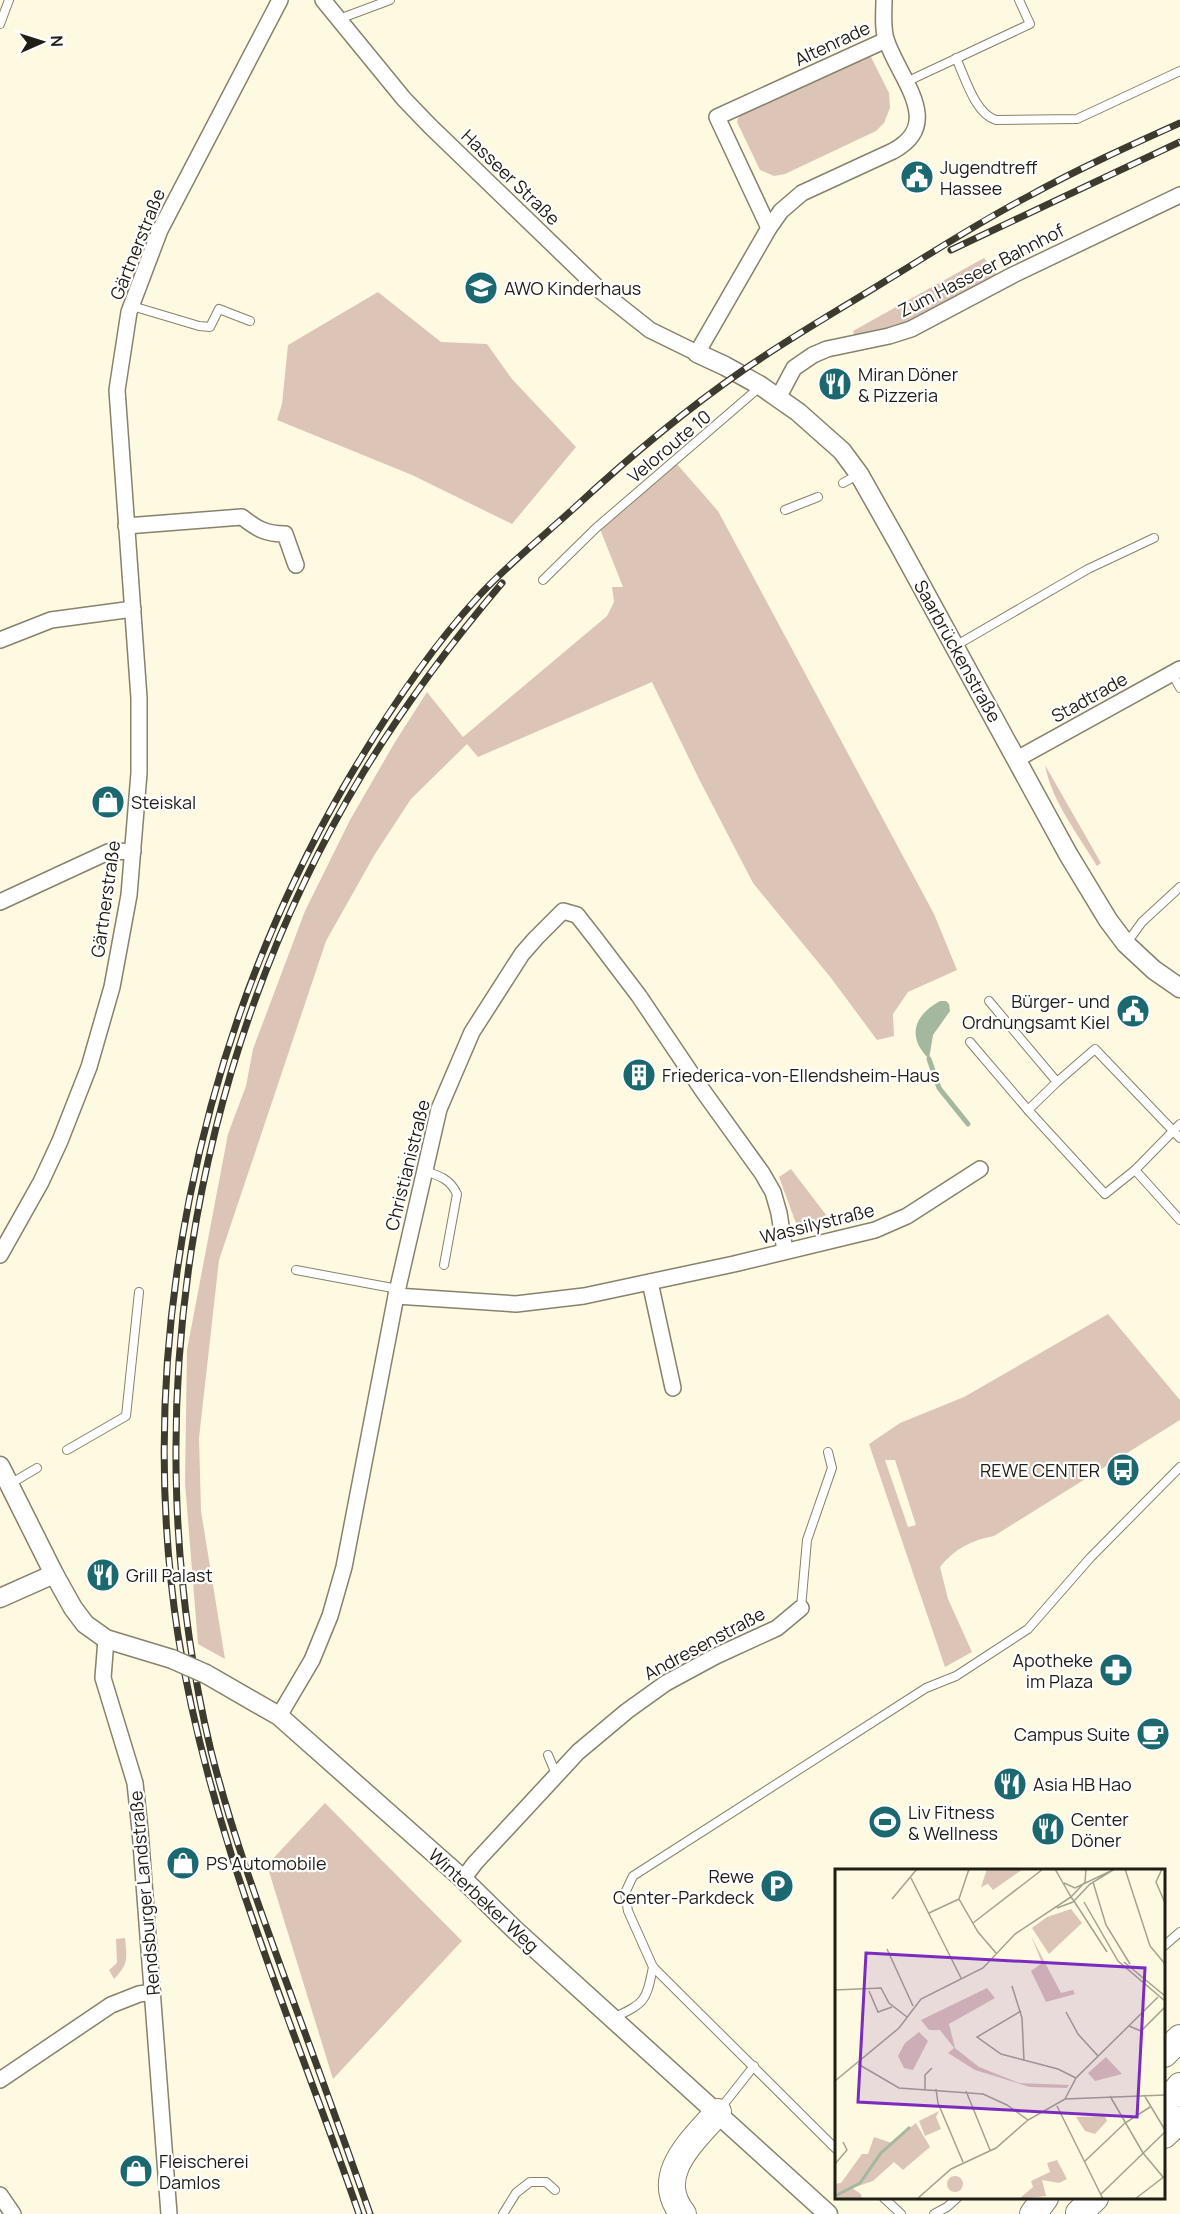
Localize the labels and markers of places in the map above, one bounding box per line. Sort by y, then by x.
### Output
place label: Jugendtreff Hassee [940,155,1037,200]
public building icon: Jugendtreff Hassee [899,159,935,195]
school or university icon: AWO Kinderhaus [463,270,499,306]
place label: AWO Kinderhaus [504,276,641,300]
place label: Miran Döner & Pizzeria [858,362,959,407]
restaurant icon: Miran Döner & Pizzeria [817,366,853,402]
shop icon: Steiskal [90,784,126,820]
place label: Steiskal [131,790,196,814]
place label: Bürger- und Ordnungsamt Kiel [962,989,1110,1034]
public building icon: Bürger- und Ordnungsamt Kiel [1115,993,1151,1029]
building icon: Friederica-von-Ellendsheim-Haus [621,1057,657,1093]
place label: Friederica-von-Ellendsheim-Haus [662,1063,940,1087]
bus stop icon: REWE CENTER [1105,1452,1141,1488]
place label: REWE CENTER [980,1458,1100,1482]
restaurant icon: Grill Palast [85,1557,121,1593]
place label: Grill Palast [126,1563,213,1587]
place label: Apotheke im Plaza [1013,1648,1093,1693]
pharmacy icon: Apotheke im Plaza [1098,1652,1134,1688]
cafe icon: Campus Suite [1135,1716,1171,1752]
place label: Campus Suite [1014,1722,1130,1746]
restaurant icon: Asia HB Hao [992,1766,1028,1802]
place label: Asia HB Hao [1033,1772,1132,1796]
place label: Liv Fitness & Wellness [908,1800,998,1845]
sports icon: Liv Fitness & Wellness [867,1804,903,1840]
place label: Center Döner [1071,1807,1129,1852]
restaurant icon: Center Döner [1030,1811,1066,1847]
shop icon: PS Automobile [165,1845,201,1881]
place label: PS Automobile [206,1851,327,1875]
place label: Rewe Center-Parkdeck [613,1864,755,1909]
parking icon: Rewe Center-Parkdeck [759,1868,795,1904]
place label: Fleischerei Damlos [159,2149,249,2194]
shop icon: Fleischerei Damlos [118,2153,154,2189]

